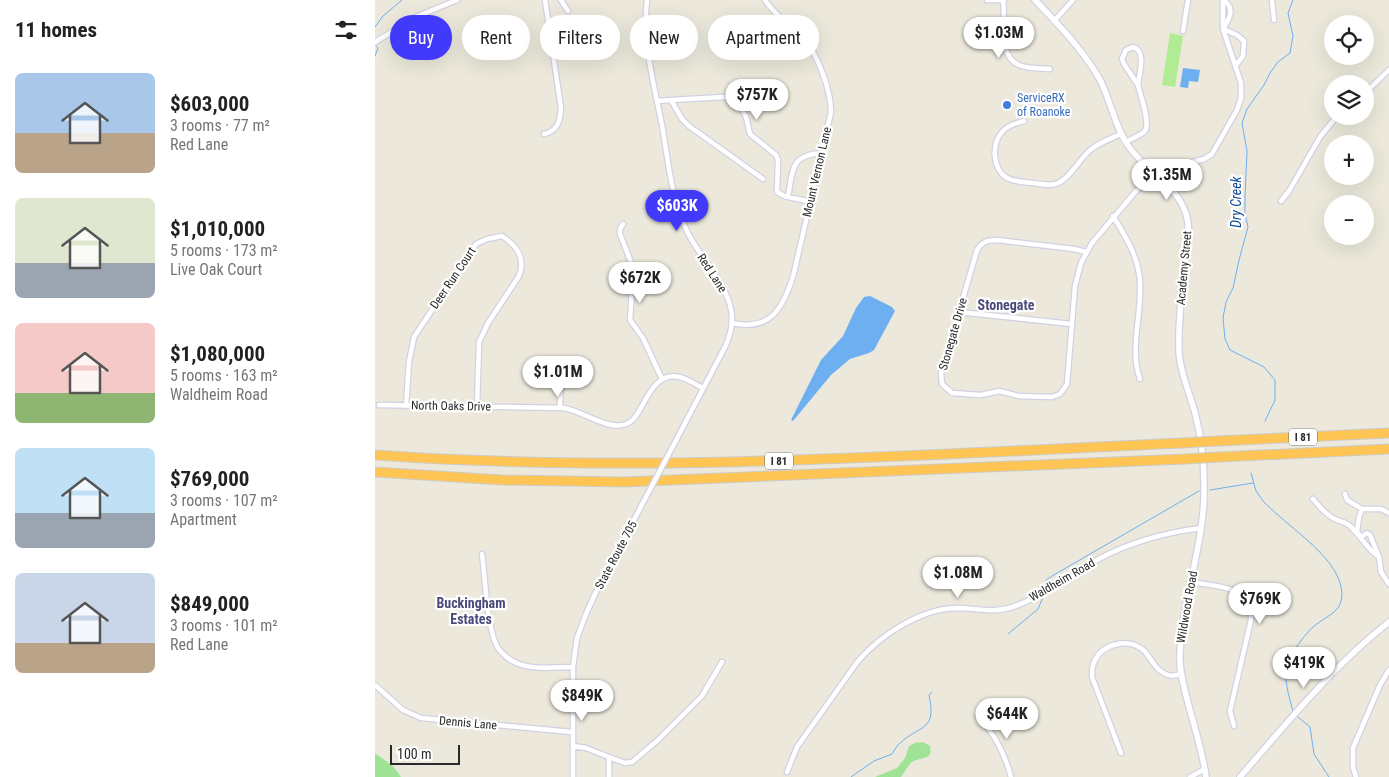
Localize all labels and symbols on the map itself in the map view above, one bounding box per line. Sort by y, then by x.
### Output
pin: $1.03M [958,17,1040,59]
pin: $757K [722,78,792,121]
place label: ServiceRX of Roanoke [1017,91,1071,119]
marker: ServiceRX of Roanoke [1001,99,1013,111]
street label: Mount Vernon Lane [800,125,834,218]
pin: $1.35M [1126,158,1208,201]
water label: Dry Creek [1228,175,1244,228]
pin: $603K [642,190,712,232]
street label: Academy Street [1174,230,1194,306]
street label: Deer Run Court [427,244,479,312]
street label: Red Lane [694,251,730,295]
pin: $672K [605,262,675,304]
street label: Stonegate Drive [936,296,970,372]
district label: Stonegate [978,297,1035,313]
pin: $1.01M [517,356,599,398]
street label: North Oaks Drive [411,398,492,414]
road number: I 81 [1289,428,1317,446]
road number: I 81 [765,452,793,470]
street label: State Route 705 [592,518,640,592]
pin: $1.08M [917,556,999,599]
street label: Waldheim Road [1027,556,1097,604]
street label: Wildwood Road [1174,570,1200,644]
pin: $769K [1225,582,1295,625]
district label: Buckingham Estates [436,595,506,627]
pin: $419K [1269,646,1339,689]
pin: $849K [547,680,617,722]
pin: $644K [972,698,1042,740]
street label: Dennis Lane [439,713,498,733]
scale bar [390,742,460,765]

